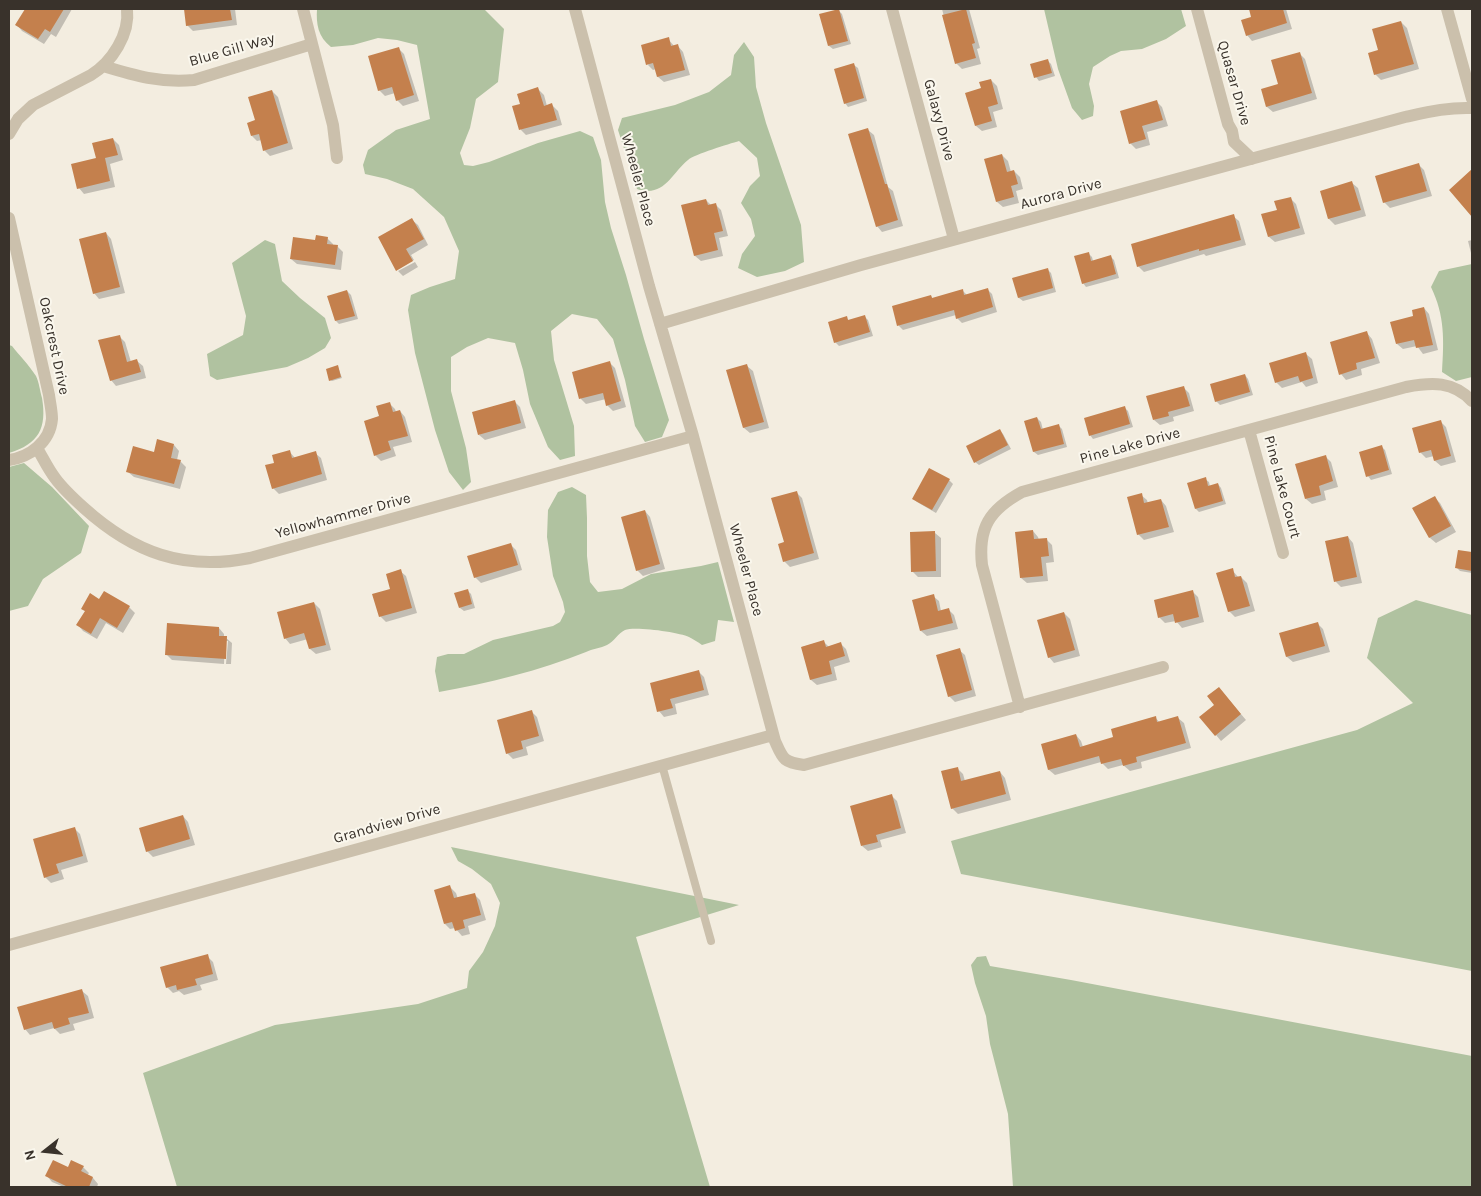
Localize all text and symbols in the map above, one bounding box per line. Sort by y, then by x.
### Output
street label: Blue Gill Way [187,29,277,71]
street label: Quasar Drive [1213,39,1255,127]
street label: Galaxy Drive [919,77,959,163]
street label: Wheeler Place [617,132,659,228]
street label: Aurora Drive [1018,174,1104,214]
street label: Oakcrest Drive [35,296,73,396]
street label: Pine Lake Drive [1078,424,1182,468]
street label: Pine Lake Court [1260,434,1304,540]
street label: Yellowhammer Drive [273,489,413,543]
street label: Wheeler Place [725,522,767,618]
street label: Grandview Drive [331,800,443,848]
north arrow [20,1126,70,1176]
text: N [21,1148,40,1162]

